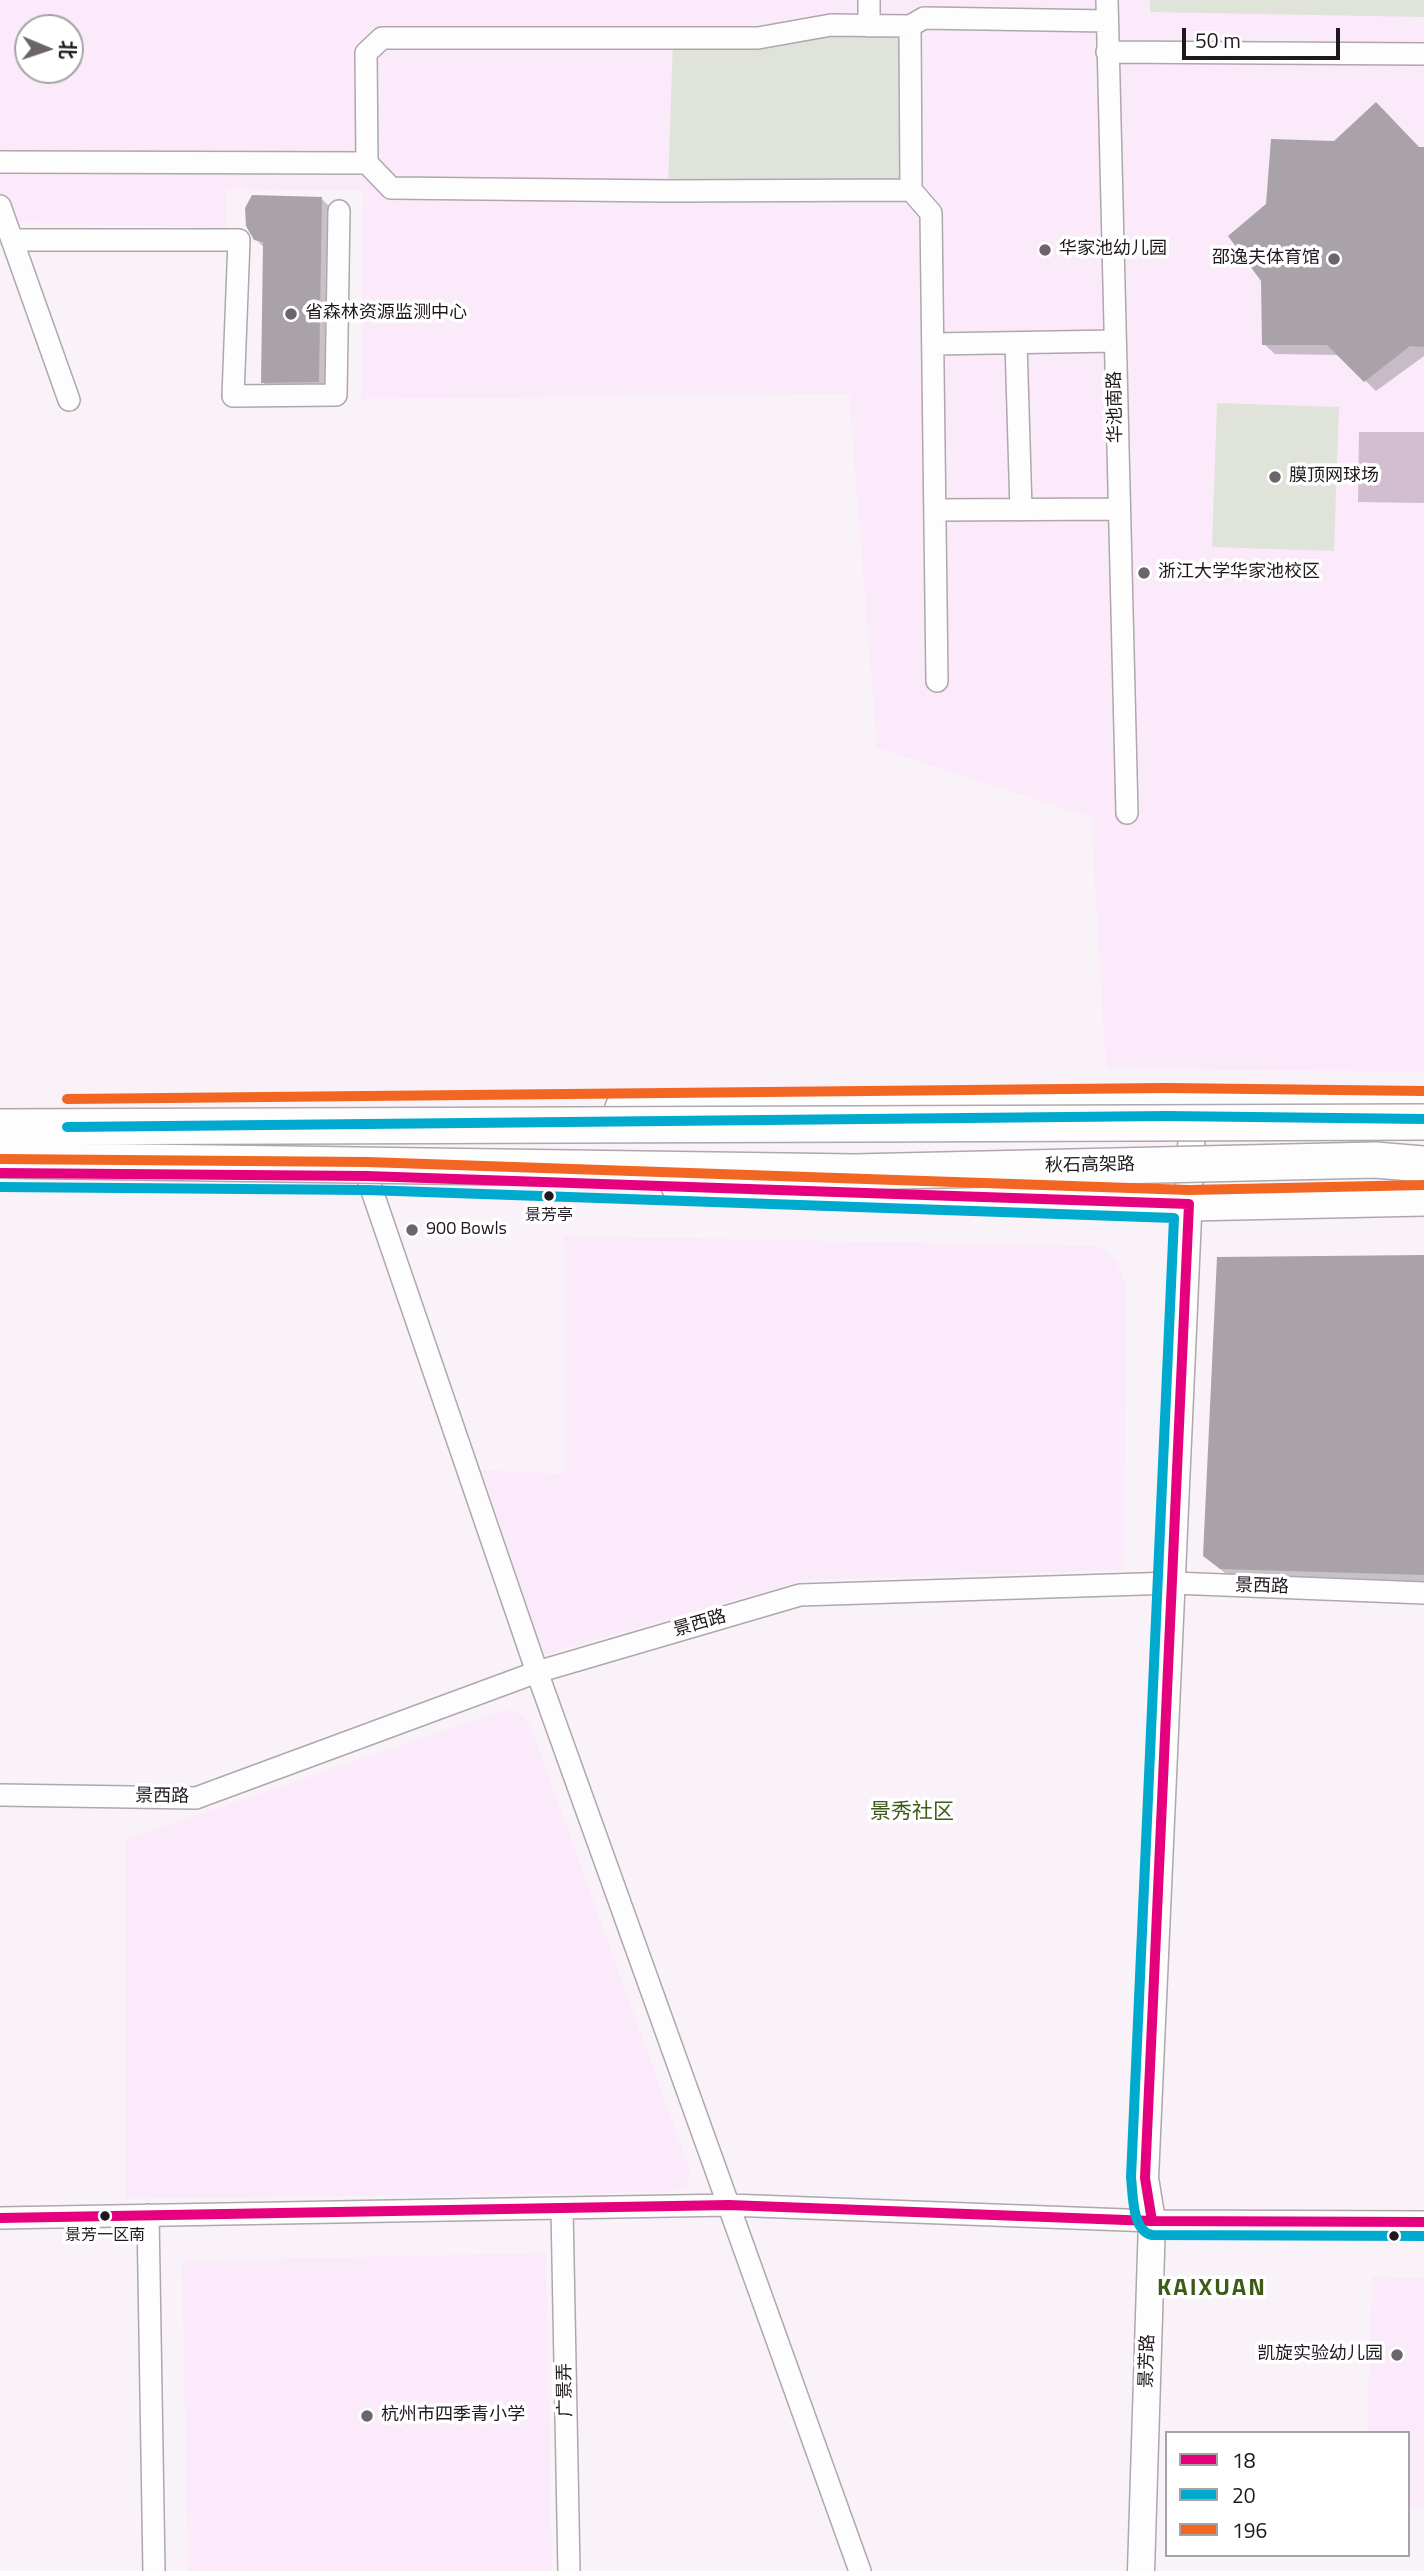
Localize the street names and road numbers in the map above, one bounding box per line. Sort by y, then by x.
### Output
street label: 华池南路 [1105,371,1127,443]
street label: 秋石高架路 [1045,1154,1135,1178]
street label: 景西路 [1235,1575,1289,1599]
street label: 景西路 [671,1606,729,1642]
street label: 景西路 [135,1786,189,1808]
street label: 景芳路 [1136,2334,1160,2388]
street label: 广景弄 [555,2363,577,2417]

